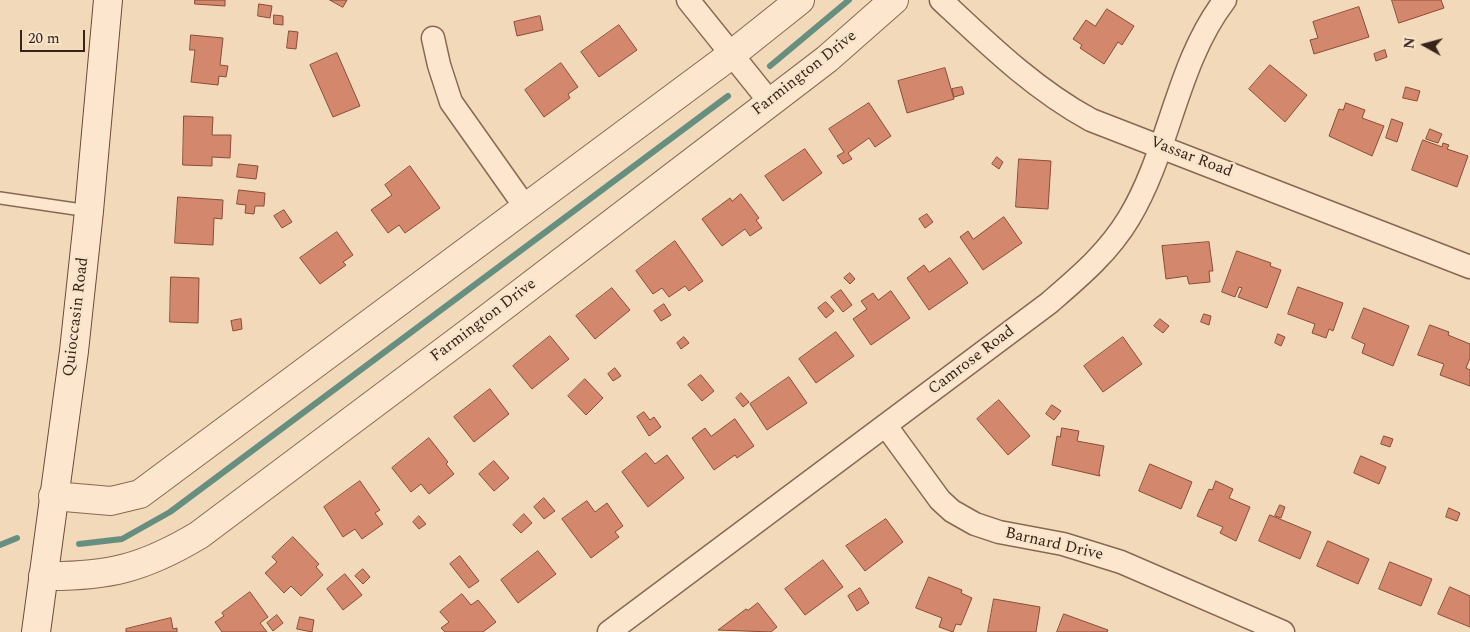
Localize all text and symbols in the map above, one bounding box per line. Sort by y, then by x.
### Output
scale bar [22,20,88,52]
north arrow [1400,20,1450,70]
text: 20 m [28,27,60,50]
street label: Farmington Drive [749,27,861,121]
text: N [1398,36,1421,50]
street label: Vassar Road [1147,133,1235,183]
street label: Quioccasin Road [60,256,94,378]
street label: Farmington Drive [427,275,541,367]
street label: Camrose Road [925,322,1019,400]
street label: Barnard Drive [1003,524,1105,566]

